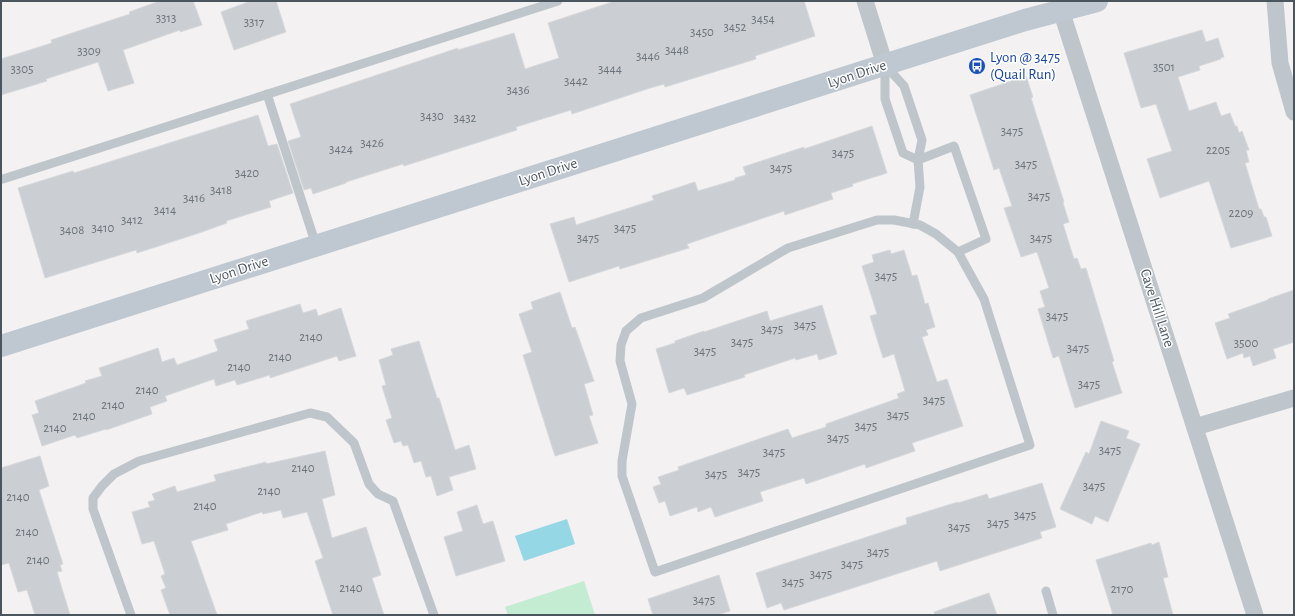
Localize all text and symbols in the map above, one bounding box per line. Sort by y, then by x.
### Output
house number: 3313 [156,12,176,25]
house number: 3454 [751,13,775,26]
house number: 3317 [244,16,265,29]
house number: 3452 [724,21,747,34]
house number: 3450 [690,26,714,39]
house number: 3448 [665,44,689,57]
house number: 3309 [77,45,101,58]
house number: 3446 [636,50,660,63]
place label: Lyon @ 3475 (Quail Run) [990,50,1060,82]
bus stop icon: Lyon @ 3475 (Quail Run) [967,56,987,76]
street label: Lyon Drive [826,57,888,91]
house number: 3501 [1153,61,1175,74]
house number: 3305 [10,63,34,76]
house number: 3444 [598,63,622,76]
house number: 3442 [564,75,588,88]
house number: 3436 [506,84,530,97]
house number: 3430 [420,110,444,123]
house number: 3432 [454,112,477,125]
house number: 3475 [1001,125,1023,138]
house number: 3426 [360,137,384,150]
house number: 3424 [329,143,353,156]
house number: 2205 [1206,144,1230,157]
house number: 3475 [832,147,854,160]
street label: Lyon Drive [517,155,579,189]
house number: 3475 [1015,158,1037,171]
house number: 3475 [770,162,792,175]
house number: 3420 [235,167,259,180]
house number: 3418 [210,184,232,197]
house number: 3475 [1028,190,1050,203]
house number: 3416 [183,192,205,205]
house number: 3414 [154,204,176,217]
house number: 2209 [1229,207,1253,220]
house number: 3412 [121,214,143,227]
house number: 3410 [92,222,115,235]
house number: 3475 [614,222,636,235]
house number: 3408 [60,224,84,237]
house number: 3475 [577,232,599,245]
house number: 3475 [1030,232,1052,245]
street label: Lyon Drive [208,253,270,287]
street label: Cave Hill Lane [1137,267,1177,349]
house number: 3475 [875,270,897,283]
house number: 3475 [1046,310,1068,323]
house number: 3475 [794,319,816,332]
house number: 3475 [761,323,783,336]
house number: 2140 [299,331,323,344]
house number: 3475 [731,336,753,349]
house number: 3500 [1234,337,1258,350]
house number: 3475 [1067,342,1089,355]
house number: 3475 [694,345,716,358]
house number: 2140 [268,351,292,364]
house number: 2140 [227,361,251,374]
house number: 3475 [1078,378,1100,391]
house number: 2140 [135,384,159,397]
house number: 3475 [923,394,945,407]
house number: 2140 [101,399,125,412]
house number: 3475 [887,409,909,422]
house number: 2140 [72,410,96,423]
house number: 3475 [855,420,877,433]
house number: 2140 [43,422,67,435]
house number: 3475 [827,432,849,445]
house number: 3475 [1099,444,1121,457]
house number: 3475 [763,446,785,459]
house number: 2140 [291,462,315,475]
house number: 3475 [738,466,760,479]
house number: 3475 [705,468,727,481]
house number: 3475 [1083,480,1105,493]
house number: 2140 [257,485,281,498]
house number: 2140 [6,491,30,504]
house number: 2140 [193,500,217,513]
house number: 3475 [1014,509,1036,522]
house number: 3475 [987,517,1009,530]
house number: 3475 [948,521,970,534]
house number: 2140 [15,526,39,539]
house number: 3475 [867,546,889,559]
house number: 2140 [26,554,50,567]
house number: 3475 [841,558,863,571]
house number: 3475 [810,568,832,581]
house number: 3475 [782,576,804,589]
house number: 2140 [339,582,363,595]
house number: 2170 [1111,583,1133,596]
house number: 3475 [693,594,715,607]

